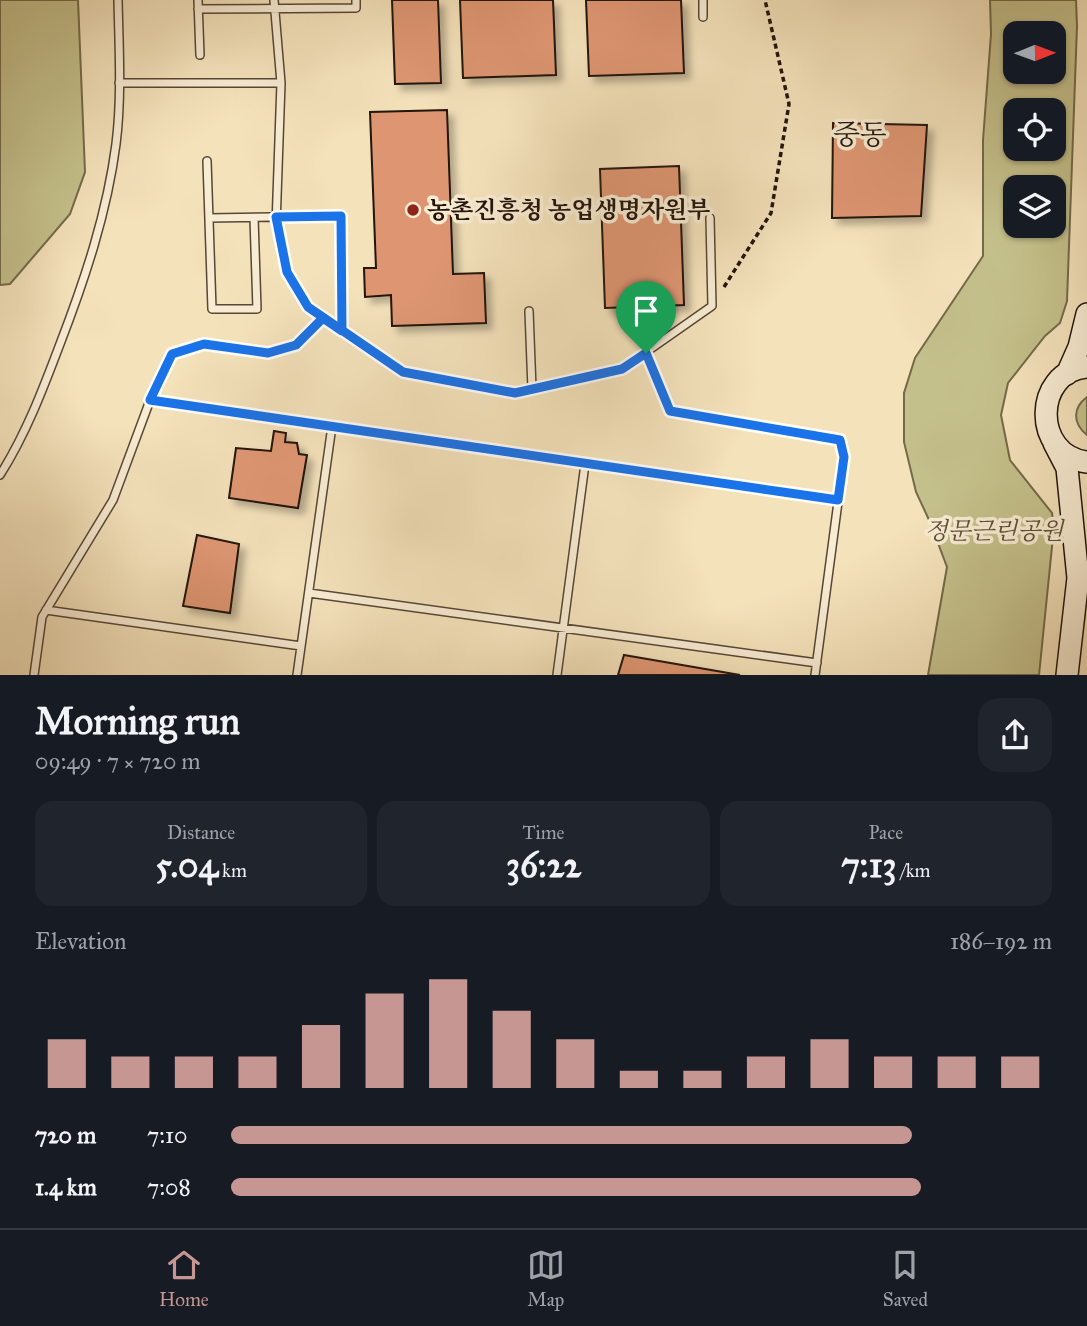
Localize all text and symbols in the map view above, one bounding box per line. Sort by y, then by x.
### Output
north arrow [1003,21,1066,84]
map controls [1003,21,1066,238]
button: locate [1003,98,1066,161]
district label: 중동 [833,117,887,152]
button: layers [1003,175,1066,238]
place label: 농촌진흥청 농업생명자원부 [427,195,710,225]
marker: 농촌진흥청 농업생명자원부 [405,202,421,218]
pin [616,281,676,353]
icon: arrive [627,292,665,330]
park label: 정문근린공원 [924,516,1065,546]
text: Morning run [35,698,240,744]
button: share [978,698,1052,772]
text: 09:49 · 7 × 720 m [35,747,201,775]
text: Distance [167,821,235,844]
text: Time [522,821,565,844]
text: Pace [869,821,903,844]
text: 5.04 [155,844,218,887]
text: 36:22 [506,844,581,887]
text: 7:13 [841,844,896,887]
text: km [218,859,247,882]
text: /km [896,859,930,882]
text: Elevation [35,927,126,955]
text: 186–192 m [950,927,1052,955]
text: 720 m [35,1121,96,1149]
text: 7:10 [147,1121,187,1149]
text: 1.4 km [35,1173,97,1201]
text: 7:08 [147,1173,191,1201]
tab: Home [159,1246,209,1311]
tab: Map [527,1246,565,1311]
tab: Saved [883,1246,928,1311]

